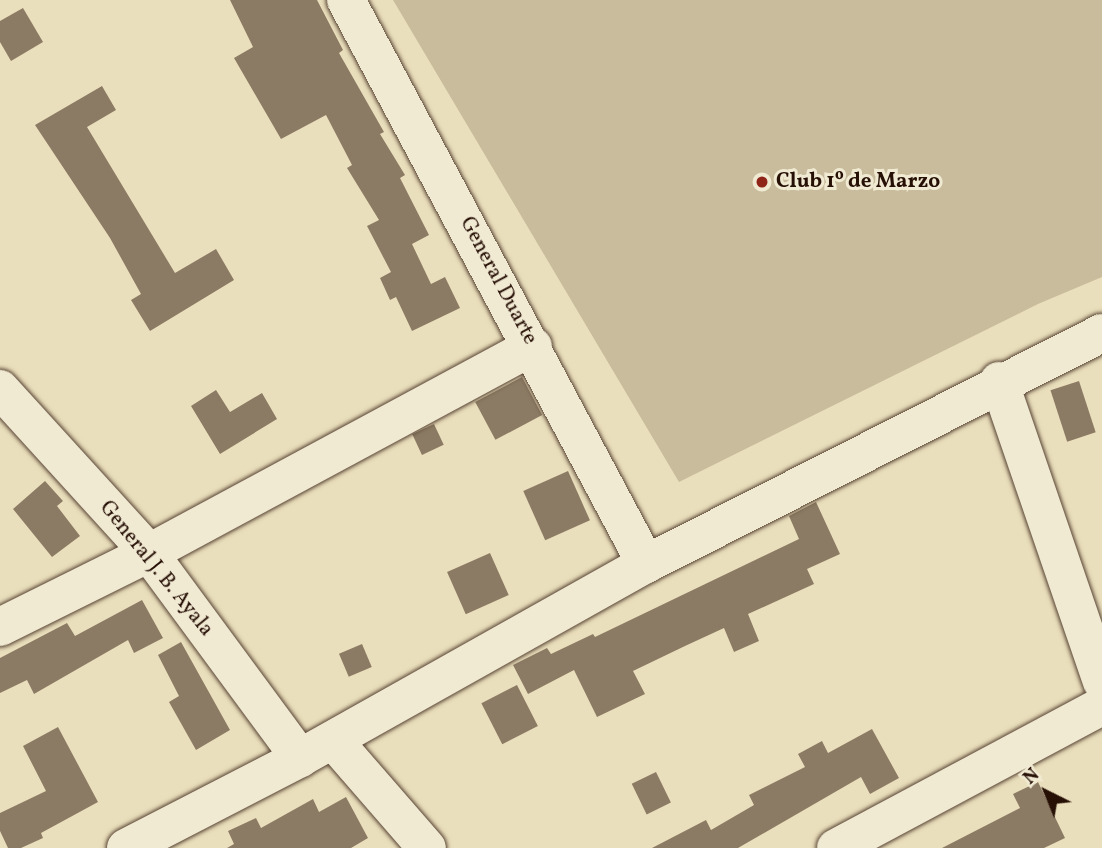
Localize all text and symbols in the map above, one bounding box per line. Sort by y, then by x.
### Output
place label: Club 1º de Marzo [776,169,940,195]
marker: Club 1º de Marzo [754,174,770,190]
street label: General Duarte [454,213,542,349]
street label: General J. B. Ayala [94,496,218,642]
north arrow [1011,757,1081,827]
text: N [1018,762,1046,791]

